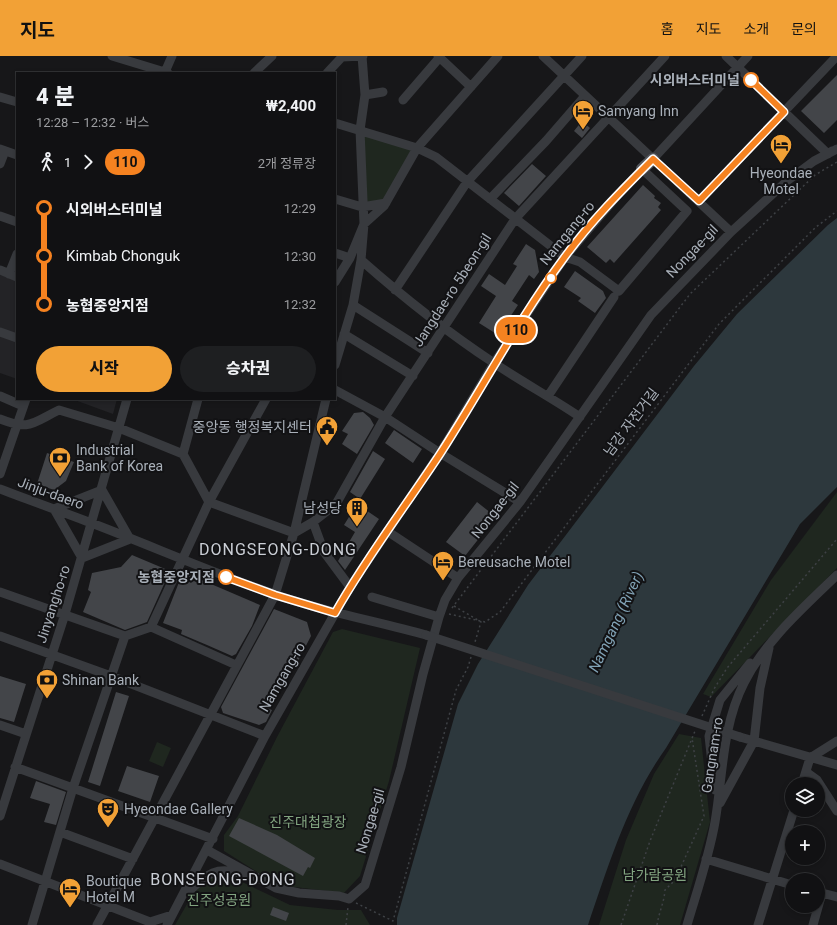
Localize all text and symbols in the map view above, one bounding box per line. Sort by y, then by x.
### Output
text: 지도 [20,19,55,42]
text: 홈 [661,21,674,37]
text: 지도 [696,21,721,37]
text: 소개 [743,21,769,37]
text: 문의 [791,21,817,37]
place label: 시외버스터미널 [650,72,740,88]
marker: 시외버스터미널 [743,72,759,88]
text: 4 분 [36,84,74,109]
text: ₩2,400 [266,97,316,115]
hotel icon: Samyang Inn [570,98,596,131]
place label: Samyang Inn [598,103,679,119]
text: 12:28 – 12:32 · 버스 [36,115,150,130]
hotel icon: Hyeondae Motel [768,132,794,165]
icon: walk [36,151,58,173]
icon: forward [77,151,99,173]
text: 110 [113,154,137,170]
text: 1 [64,155,71,170]
text: 2개 정류장 [258,156,316,171]
place label: Hyeondae Motel [750,165,812,197]
street label: Namgang-ro [536,198,598,268]
text: 시외버스터미널 [66,201,163,219]
text: 12:29 [284,201,316,216]
street label: Nongae-gil [663,221,721,281]
street label: Jangdae-ro 5beon-gil [410,231,494,349]
text: Kimbab Chonguk [66,247,180,265]
text: 12:30 [284,249,316,264]
unlabelled marker [545,272,557,284]
text: 농협중앙지점 [66,297,149,315]
text: 12:32 [284,297,316,312]
line badge: 110 [493,317,539,343]
text: 110 [504,322,528,338]
button: 시작 [36,346,172,392]
button: 승차권 [180,346,316,392]
street label: 남강 자전거길 [600,385,662,459]
public building icon: 중앙동 행정복지센터 [314,414,340,447]
place label: 중앙동 행정복지센터 [193,419,312,435]
place label: Industrial Bank of Korea [76,442,163,474]
bank icon: Industrial Bank of Korea [47,445,73,478]
street label: Jinju-daero [16,474,86,512]
street label: Nongae-gil [468,479,522,541]
building icon: 남성당 [344,495,370,528]
place label: 남성당 [303,500,342,516]
district label: DONGSEONG-DONG [199,540,357,559]
hotel icon: Bereusache Motel [430,549,456,582]
place label: Bereusache Motel [458,554,570,570]
street label: Jinyangho-ro [33,563,73,645]
place label: 농협중앙지점 [138,569,215,585]
marker: 농협중앙지점 [218,569,234,585]
water label: Namgang (River) [585,569,647,675]
street label: Namgang-ro [256,639,308,715]
bank icon: Shinan Bank [34,667,60,700]
place label: Shinan Bank [62,672,140,688]
street label: Gangnam-ro [698,716,726,794]
map controls [785,777,825,913]
button: layers [785,777,825,817]
street label: Nongae-gil [353,787,387,855]
theatre icon: Hyeondae Gallery [95,796,121,829]
place label: Hyeondae Gallery [124,801,233,817]
park label: 진주대첩광장 [269,814,347,830]
button: + [785,825,825,865]
park label: 남가람공원 [623,867,687,883]
district label: BONSEONG-DONG [150,870,296,889]
place label: Boutique Hotel M [86,873,142,905]
button: − [785,873,825,913]
hotel icon: Boutique Hotel M [57,876,83,909]
park label: 진주성공원 [187,892,251,908]

